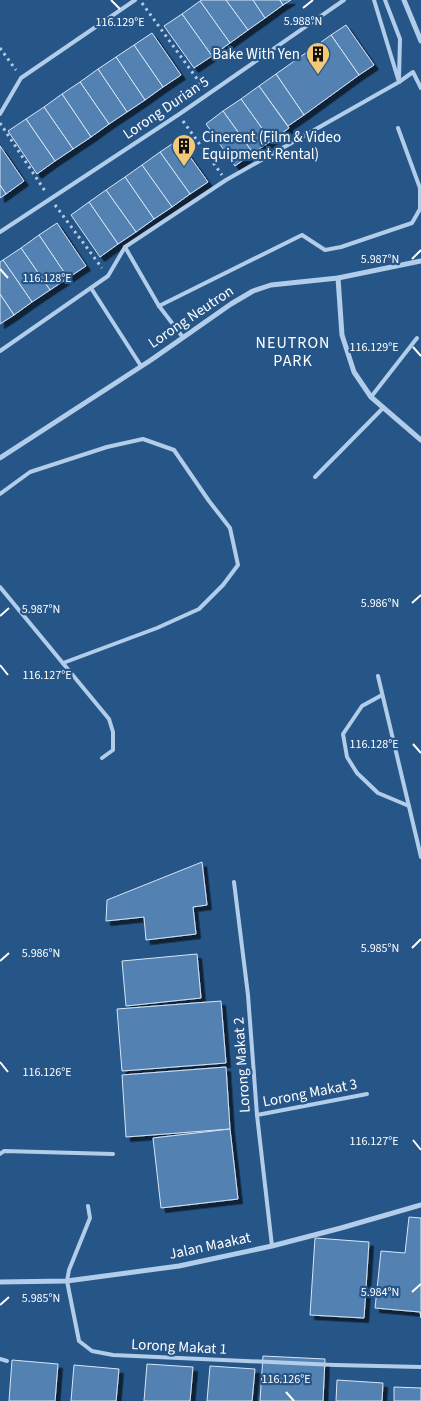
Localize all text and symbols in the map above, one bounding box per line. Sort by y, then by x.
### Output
text: 5.988°N [284,13,322,30]
text: 116.129°E [95,14,145,31]
building icon: Bake With Yen [305,41,331,75]
place label: Bake With Yen [212,44,300,65]
street label: Lorong Durian 5 [119,71,213,145]
place label: Cinerent (Film & Video Equipment Rental) [202,127,341,165]
building icon: Cinerent (Film & Video Equipment Rental) [171,133,197,167]
text: 5.987°N [361,251,399,268]
text: 116.128°E [22,270,72,287]
street label: Lorong Neutron [144,281,238,353]
district label: NEUTRON PARK [256,332,330,372]
text: 116.129°E [349,339,399,356]
text: 5.986°N [361,595,399,612]
text: 5.987°N [22,601,60,618]
text: 116.127°E [22,667,72,684]
text: 116.128°E [349,736,399,753]
text: 5.985°N [361,940,399,957]
text: 5.986°N [22,945,60,962]
street label: Lorong Makat 2 [228,1016,256,1114]
text: 116.126°E [22,1064,72,1081]
street label: Lorong Makat 3 [261,1074,359,1112]
text: 116.127°E [349,1133,399,1150]
street label: Jalan Maakat [167,1227,253,1265]
text: 5.984°N [361,1284,399,1301]
text: 5.985°N [22,1290,60,1307]
street label: Lorong Makat 1 [131,1334,227,1360]
text: 116.126°E [261,1371,311,1388]

